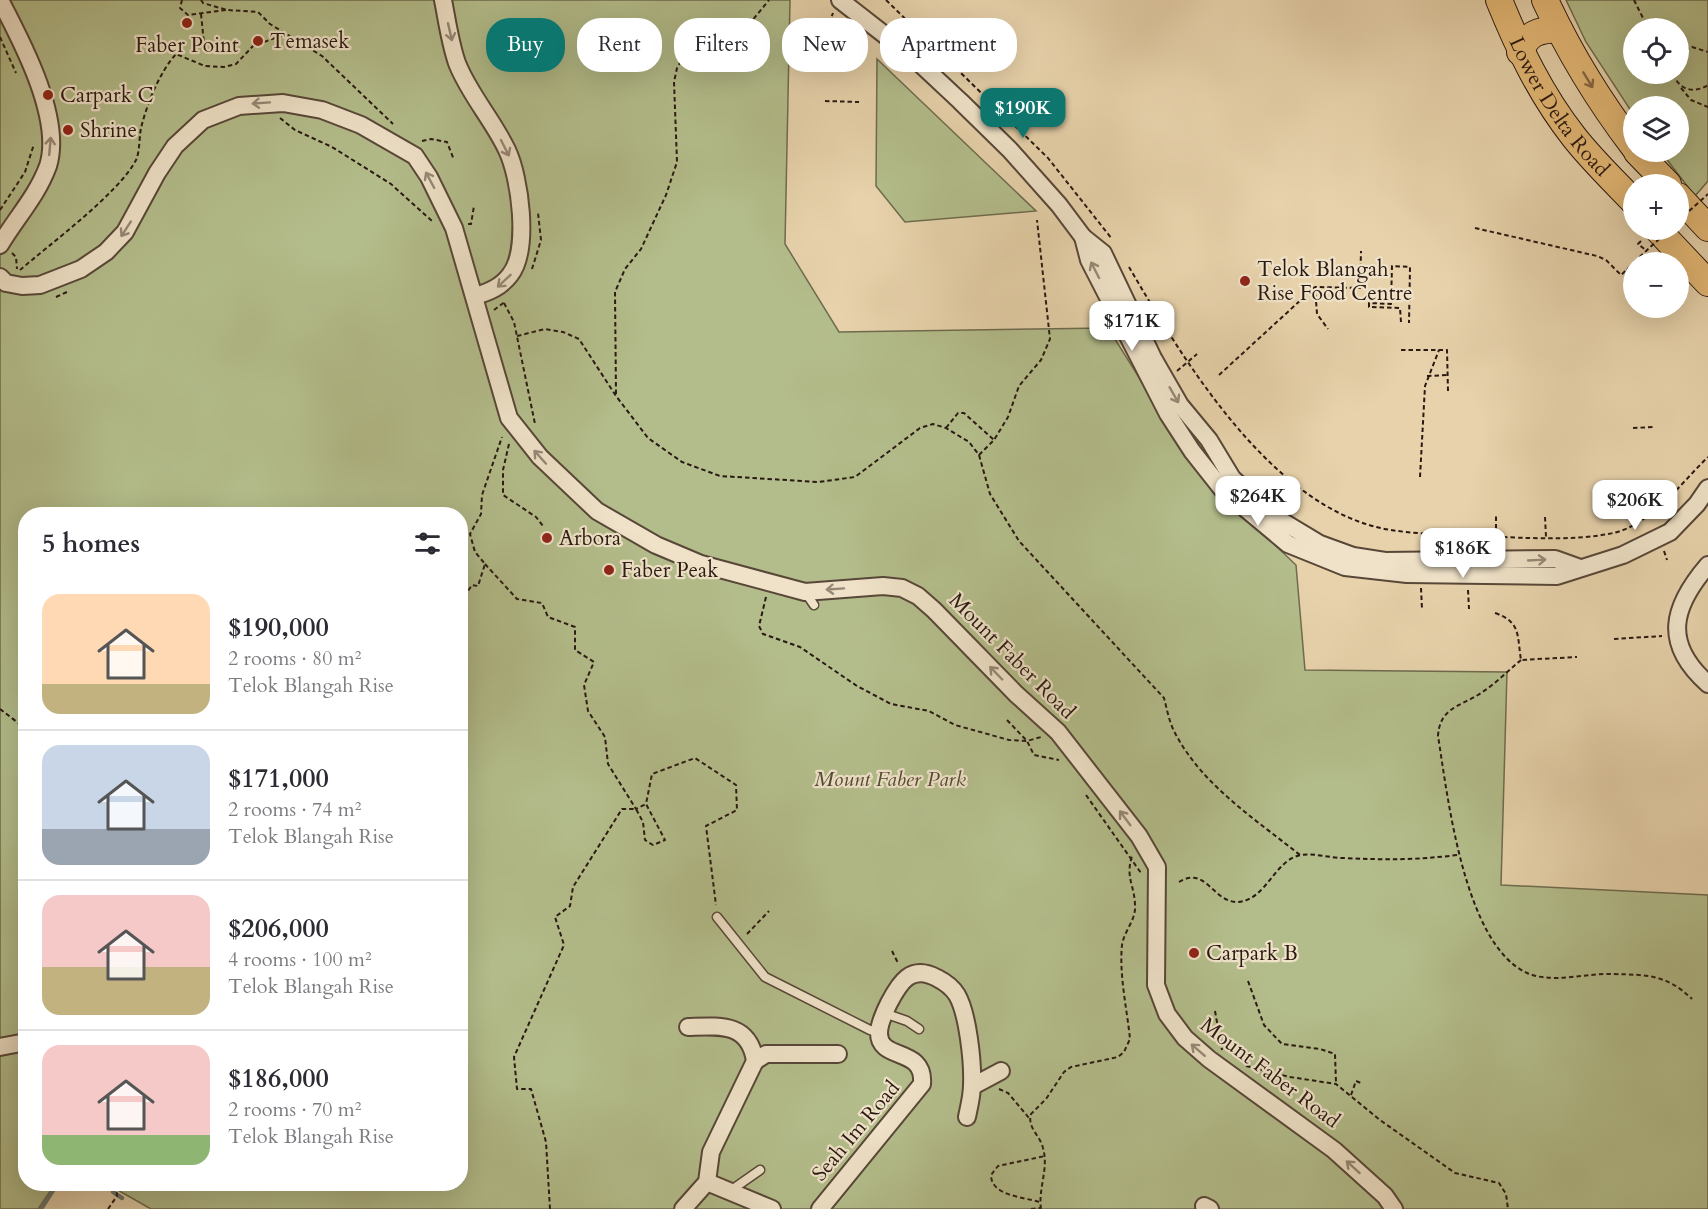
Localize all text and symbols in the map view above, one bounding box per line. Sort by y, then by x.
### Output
marker: Faber Point [180,16,194,30]
chip: Buy [486,18,565,72]
chip: Rent [577,18,662,72]
chip: Filters [674,18,770,72]
chip: New [782,18,868,72]
chip: Apartment [880,18,1017,72]
map controls [1623,18,1689,318]
button: locate [1623,18,1689,84]
one-way arrow [445,21,456,41]
place label: Temasek [270,27,350,56]
place label: Faber Point [135,31,239,60]
street label: Lower Delta Road [1502,32,1616,183]
marker: Temasek [251,34,265,48]
one-way arrow [1582,71,1594,88]
place label: Carpark C [60,81,154,110]
marker: Carpark C [41,88,55,102]
pin: $190K [981,88,1065,139]
text: $190K [994,94,1052,121]
button: layers [1623,96,1689,162]
one-way arrow [251,98,271,109]
place label: Shrine [80,116,137,145]
marker: Shrine [61,123,75,137]
one-way arrow [45,136,56,156]
one-way arrow [499,139,511,156]
one-way arrow [424,172,436,189]
button: + [1623,174,1689,240]
one-way arrow [119,220,132,237]
button: − [1623,252,1689,318]
place label: Telok Blangah Rise Food Centre [1257,255,1413,308]
one-way arrow [1088,262,1100,280]
one-way arrow [497,274,512,288]
marker: Telok Blangah Rise Food Centre [1238,274,1252,288]
pin: $171K [1090,301,1174,352]
text: $171K [1103,307,1161,334]
one-way arrow [1168,386,1180,403]
one-way arrow [533,450,547,465]
pin: $264K [1216,476,1300,527]
pin: $206K [1593,480,1677,531]
text: $264K [1229,482,1287,509]
text: $206K [1606,486,1664,513]
place label: Arbora [559,524,621,553]
text: 5 homes [42,526,140,561]
icon: filters [411,527,444,560]
pin: $186K [1421,528,1505,579]
marker: Arbora [540,531,554,545]
text: $186K [1434,534,1492,561]
one-way arrow [1527,555,1547,566]
place label: Faber Peak [621,556,719,585]
marker: Faber Peak [602,563,616,577]
one-way arrow [825,584,845,595]
street label: Mount Faber Road [942,586,1082,726]
text: $190,000 [228,610,329,645]
icon: home [90,618,162,690]
text: 2 rooms · 80 m² [228,645,361,672]
one-way arrow [989,666,1003,681]
text: Telok Blangah Rise [228,672,394,699]
text: $171,000 [228,761,329,796]
park label: Mount Faber Park [814,765,966,794]
icon: home [90,769,162,841]
text: 2 rooms · 74 m² [228,796,361,823]
one-way arrow [1119,810,1132,826]
text: Telok Blangah Rise [228,823,394,850]
text: $206,000 [228,911,329,946]
icon: home [90,919,162,991]
place label: Carpark B [1206,939,1298,968]
text: 4 rooms · 100 m² [228,946,372,973]
marker: Carpark B [1187,946,1201,960]
text: Telok Blangah Rise [228,973,394,1000]
street label: Mount Faber Road [1194,1011,1346,1135]
one-way arrow [1191,1043,1206,1057]
text: $186,000 [228,1061,329,1096]
icon: home [90,1069,162,1141]
street label: Seah Im Road [805,1075,907,1187]
text: 2 rooms · 70 m² [228,1096,361,1123]
text: Telok Blangah Rise [228,1123,394,1150]
one-way arrow [1346,1160,1361,1174]

